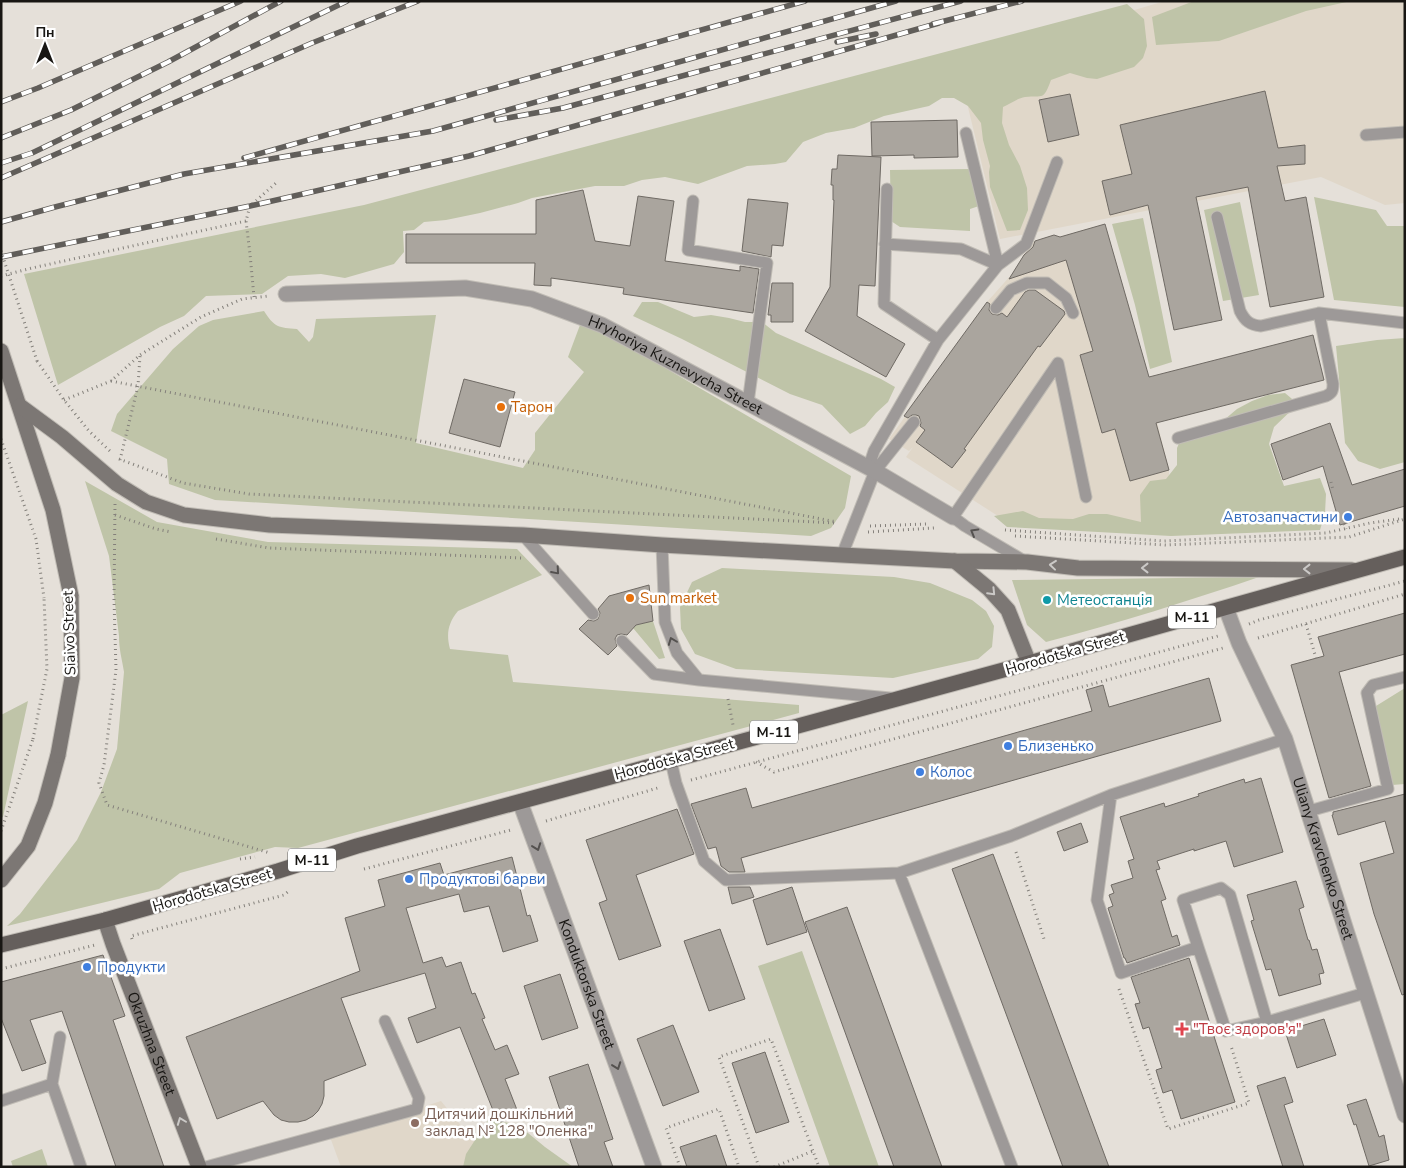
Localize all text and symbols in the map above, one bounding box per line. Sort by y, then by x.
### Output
north arrow [20,20,70,70]
text: Пн [35,23,55,42]
street label: Hryhoriya Kuznevycha Street [585,311,767,419]
place label: Тарон [511,397,553,417]
marker: Тарон [495,401,507,413]
place label: Автозапчастини [1223,507,1338,527]
marker: Автозапчастини [1342,511,1354,523]
one-way arrow [971,528,980,538]
one-way arrow [1048,560,1056,571]
one-way arrow [1140,563,1148,573]
one-way arrow [1303,564,1310,574]
one-way arrow [550,566,559,575]
one-way arrow [986,587,995,596]
place label: Sun market [640,588,717,608]
street label: Siaivo Street [57,589,80,676]
place label: Метеостанція [1057,590,1153,610]
marker: Sun market [624,592,636,604]
marker: Метеостанція [1041,594,1053,606]
road number: М-11 [1168,606,1216,628]
street label: Horodotska Street [1003,626,1128,680]
one-way arrow [668,637,678,645]
road number: М-11 [750,720,798,744]
street label: Horodotska Street [612,733,737,785]
place label: Близенько [1018,736,1094,756]
marker: Близенько [1002,740,1014,752]
place label: Колос [930,762,972,782]
marker: Колос [914,766,926,778]
street label: Uliany Kravchenko Street [1288,774,1359,943]
one-way arrow [531,842,541,851]
road number: М-11 [288,848,336,872]
street label: Horodotska Street [150,863,275,917]
place label: Продуктові барви [419,869,546,889]
marker: Продуктові барви [403,873,415,885]
street label: Konduktorska Street [554,916,620,1052]
place label: Продукти [97,957,166,977]
marker: Продукти [81,961,93,973]
street label: Okruzhna Street [122,989,181,1099]
place label: "Твоє здоров'я" [1193,1019,1302,1039]
marker: "Твоє здоров'я" [1175,1022,1189,1036]
one-way arrow [611,1061,621,1069]
place label: Дитячий дошкільний заклад № 128 "Оленка" [425,1104,593,1141]
one-way arrow [177,1117,187,1126]
marker: Дитячий дошкільний заклад № 128 "Оленка" [409,1117,421,1129]

